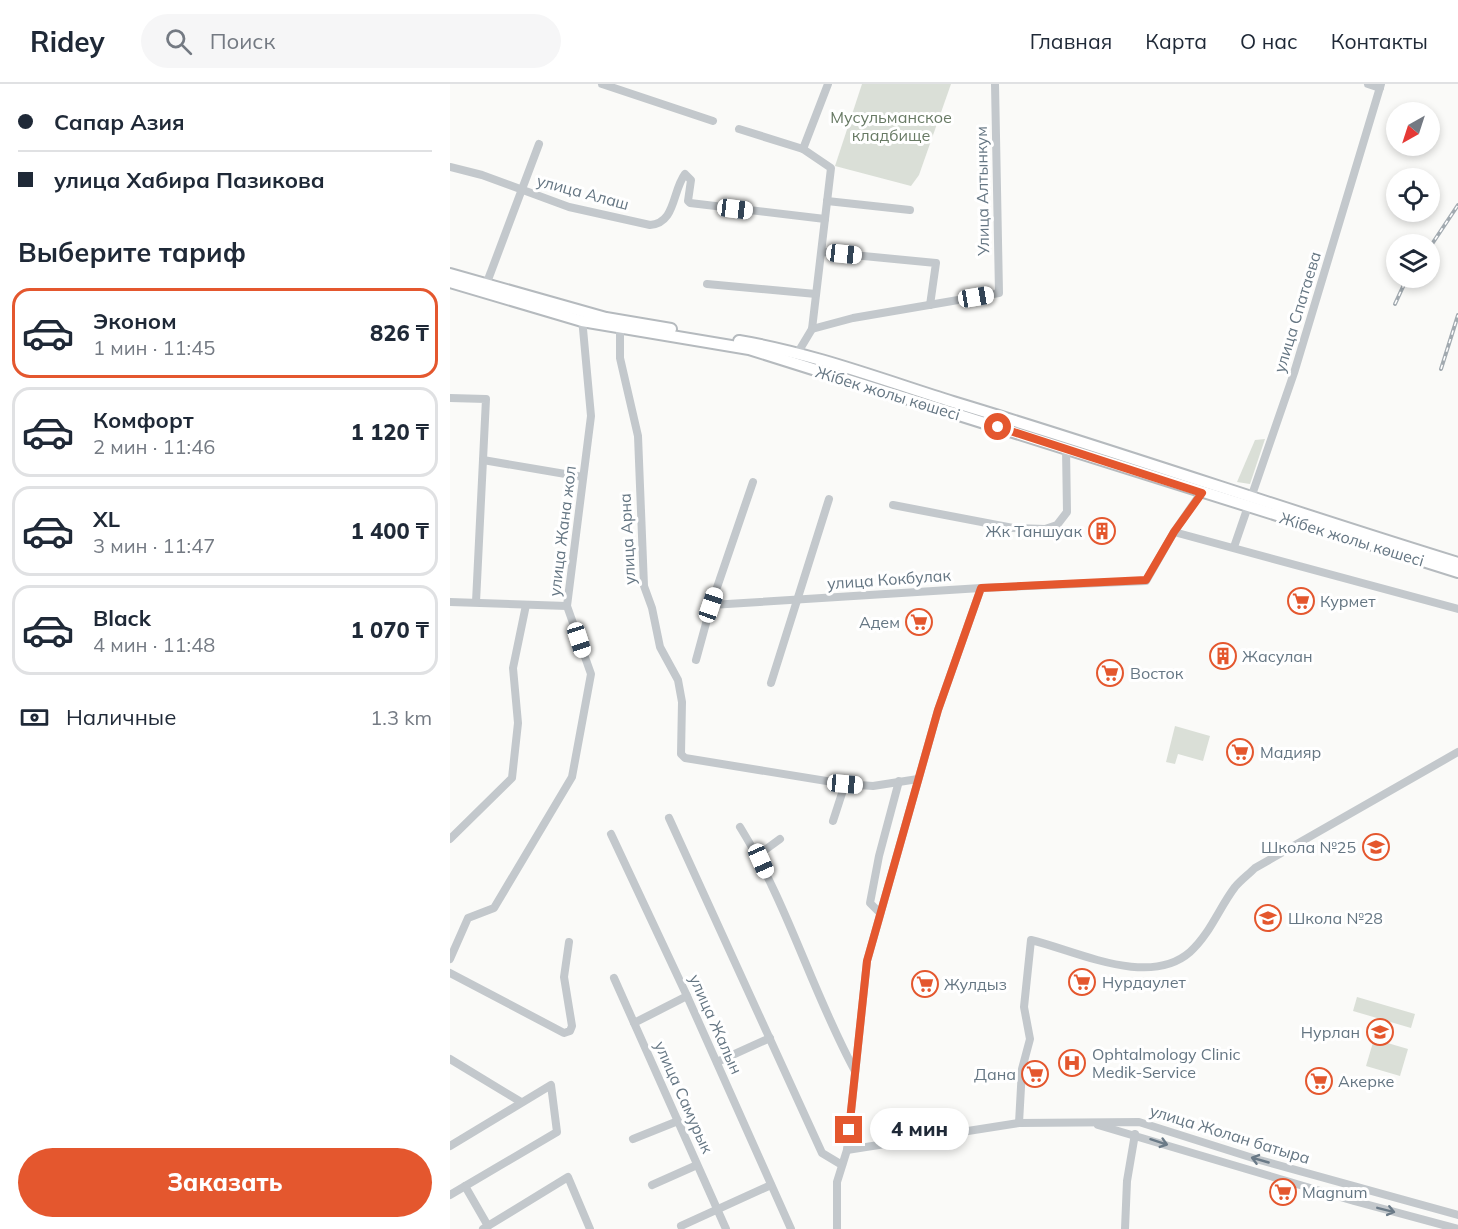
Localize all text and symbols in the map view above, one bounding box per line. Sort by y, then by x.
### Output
search box [141,14,561,68]
text: Ridey [30,24,105,59]
icon: search [162,25,195,58]
text: Поиск [210,27,275,55]
text: Главная [1030,28,1112,54]
text: Карта [1145,28,1207,54]
text: О нас [1240,28,1298,54]
text: Контакты [1331,28,1428,54]
north arrow [1386,102,1440,156]
map controls [1386,102,1440,288]
park label: Мусульманское кладбище [830,107,952,145]
text: Сапар Азия [54,108,184,136]
street label: Улица Алтынкум [971,126,993,257]
text: улица Хабира Пазикова [54,166,325,194]
button: locate [1386,168,1440,222]
street label: улица Алаш [535,170,631,214]
car [716,198,754,220]
button: layers [1386,234,1440,288]
text: Выберите тариф [18,235,246,269]
car [825,243,863,265]
street label: улица Спатаева [1269,249,1325,375]
car [957,285,995,309]
icon: car [21,306,75,360]
text: Эконом [93,307,177,335]
text: 826 ₸ [370,319,429,347]
text: 1 мин · 11:45 [93,335,215,360]
street label: Жібек жолы көшесі [813,361,963,425]
icon: car [21,405,75,459]
text: Комфорт [93,406,194,434]
route start [984,413,1011,440]
text: 1 120 ₸ [351,418,429,446]
text: 2 мин · 11:46 [93,434,215,459]
street label: улица Жана жол [544,465,580,597]
street label: улица Арна [615,493,639,585]
icon: car [21,504,75,558]
text: XL [93,505,120,533]
street label: Жібек жолы көшесі [1277,507,1427,571]
building icon: Жк Таншуак [1087,516,1117,546]
text: 1 400 ₸ [351,517,429,545]
place label: Жк Таншуак [986,521,1082,541]
text: 3 мин · 11:47 [93,533,215,558]
street label: улица Кокбулак [826,565,952,593]
car [697,585,725,625]
supermarket icon: Курмет [1286,586,1316,616]
place label: Курмет [1320,591,1376,611]
icon: car [21,603,75,657]
text: Black [93,604,151,632]
supermarket icon: Адем [904,607,934,637]
place label: Адем [859,612,900,632]
text: 1 070 ₸ [351,616,429,644]
car [565,620,593,660]
text: 4 мин · 11:48 [93,632,215,657]
building icon: Жасулан [1208,641,1238,671]
place label: Жасулан [1242,646,1313,666]
supermarket icon: Восток [1095,658,1125,688]
place label: Восток [1130,663,1184,683]
icon: cash [18,701,51,734]
text: Наличные [66,703,176,731]
text: 1.3 km [370,705,432,730]
supermarket icon: Мадияр [1225,737,1255,767]
place label: Мадияр [1260,742,1321,762]
car [826,773,864,795]
school or university icon: Школа №25 [1361,832,1391,862]
place label: Школа №25 [1261,837,1356,857]
car [745,841,777,881]
school or university icon: Школа №28 [1253,903,1283,933]
place label: Школа №28 [1288,908,1383,928]
supermarket icon: Нурдаулет [1067,967,1097,997]
supermarket icon: Жулдыз [910,969,940,999]
street label: улица Жалын [685,971,747,1077]
place label: Нурдаулет [1102,972,1187,992]
place label: Жулдыз [944,974,1007,994]
school or university icon: Нурлан [1365,1017,1395,1047]
place label: Нурлан [1301,1022,1360,1042]
street label: улица Самурык [650,1038,718,1157]
place label: Ophtalmology Clinic Medik-Service [1092,1044,1241,1082]
hospital icon: Ophtalmology Clinic Medik-Service [1057,1048,1087,1078]
supermarket icon: Дана [1020,1059,1050,1089]
place label: Дана [974,1064,1016,1084]
supermarket icon: Акерке [1304,1066,1334,1096]
place label: Акерке [1338,1071,1395,1091]
street label: улица Жолан батыра [1147,1100,1313,1168]
callout: 4 мин [870,1109,969,1151]
route end [835,1116,862,1143]
text: 4 мин [891,1116,948,1141]
one-way arrow [1149,1137,1168,1148]
button: Заказать [18,1148,432,1217]
one-way arrow [1251,1154,1270,1165]
supermarket icon: Magnum [1268,1177,1298,1207]
place label: Magnum [1302,1182,1368,1202]
one-way arrow [1377,1204,1396,1216]

